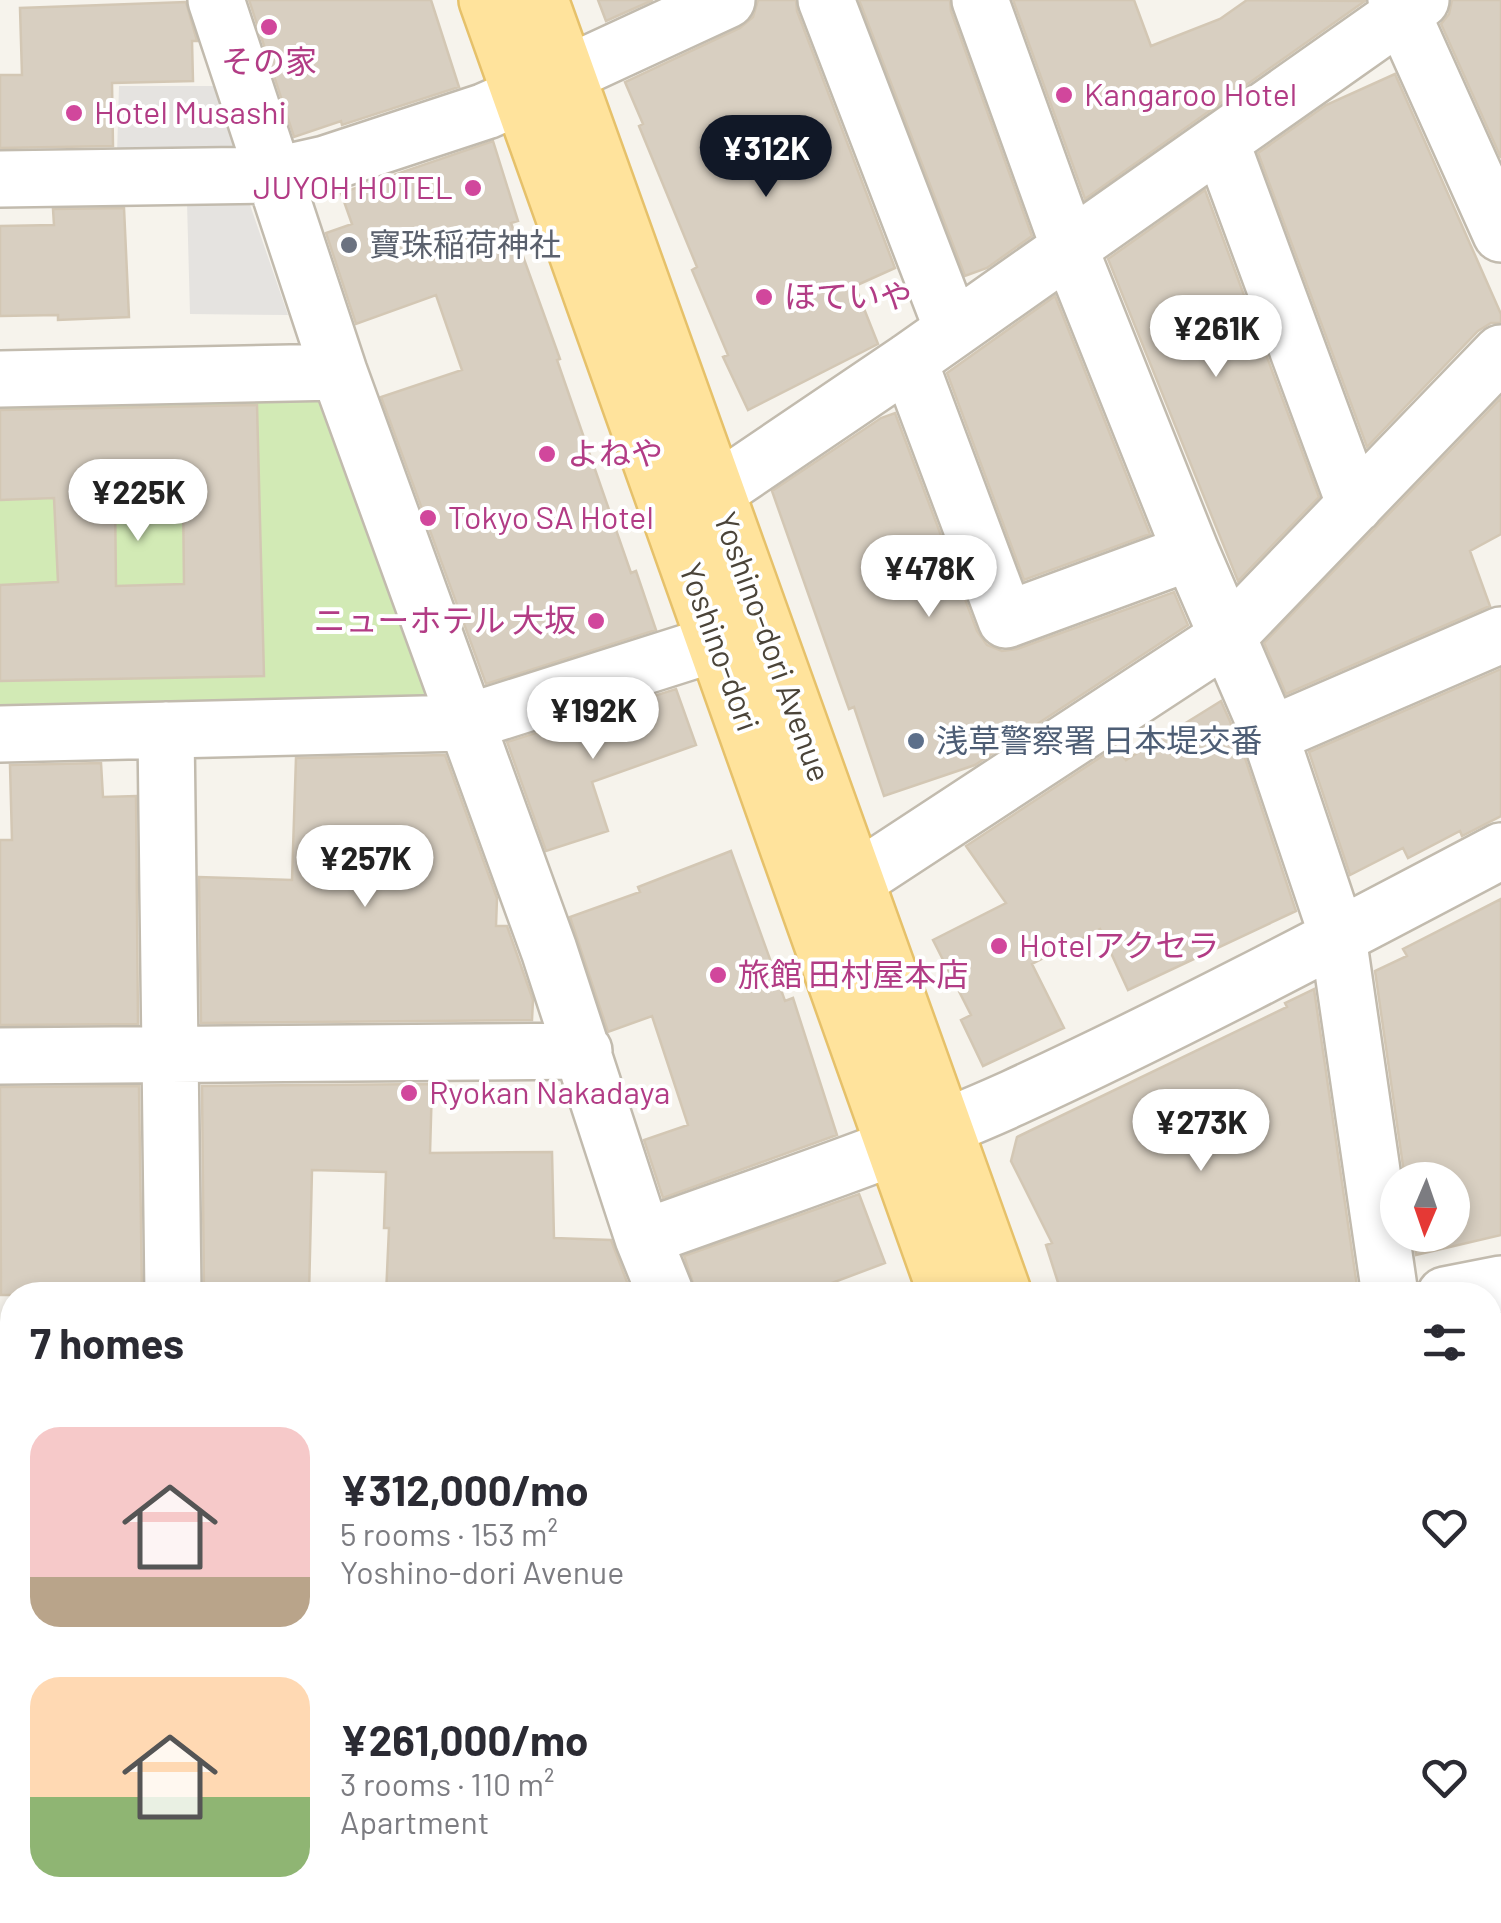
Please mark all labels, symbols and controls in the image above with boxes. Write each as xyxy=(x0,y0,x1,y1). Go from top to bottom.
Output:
marker: その家 xyxy=(258,16,280,38)
place label: その家 xyxy=(221,41,317,79)
place label: Kangaroo Hotel xyxy=(1084,74,1297,112)
marker: Kangaroo Hotel xyxy=(1053,84,1075,106)
place label: Hotel Musashi xyxy=(94,92,287,130)
marker: Hotel Musashi xyxy=(63,102,85,124)
pin: ¥312K xyxy=(696,115,836,200)
text: ¥312K xyxy=(722,128,810,166)
place label: JUYOH HOTEL xyxy=(253,167,453,205)
marker: JUYOH HOTEL xyxy=(462,177,484,199)
place label: 寶珠稲荷神社 xyxy=(369,224,561,262)
marker: 寶珠稲荷神社 xyxy=(338,234,360,256)
place label: ほていや xyxy=(784,276,912,314)
marker: ほていや xyxy=(753,286,775,308)
pin: ¥261K xyxy=(1146,295,1286,380)
text: ¥261K xyxy=(1172,308,1260,346)
place label: よねや xyxy=(567,433,663,471)
marker: よねや xyxy=(536,443,558,465)
pin: ¥225K xyxy=(68,459,208,544)
text: ¥225K xyxy=(90,472,186,510)
place label: Tokyo SA Hotel xyxy=(448,497,654,535)
street label: Yoshino-dori Avenue xyxy=(707,506,840,786)
marker: Tokyo SA Hotel xyxy=(417,507,439,529)
pin: ¥478K xyxy=(859,535,999,620)
text: ¥478K xyxy=(883,548,975,586)
street label: Yoshino-dori xyxy=(673,557,769,736)
place label: ニューホテル 大坂 xyxy=(314,600,576,638)
marker: ニューホテル 大坂 xyxy=(585,610,607,632)
pin: ¥192K xyxy=(523,677,663,762)
text: ¥192K xyxy=(549,690,637,728)
place label: 浅草警察署 日本堤交番 xyxy=(936,720,1262,758)
marker: 浅草警察署 日本堤交番 xyxy=(905,730,927,752)
pin: ¥257K xyxy=(295,825,435,910)
text: ¥257K xyxy=(318,838,412,876)
place label: Hotelアクセラ xyxy=(1019,925,1219,963)
marker: Hotelアクセラ xyxy=(988,935,1010,957)
place label: 旅館 田村屋本店 xyxy=(738,954,968,992)
marker: 旅館 田村屋本店 xyxy=(707,964,729,986)
place label: Ryokan Nakadaya xyxy=(429,1072,670,1110)
marker: Ryokan Nakadaya xyxy=(398,1082,420,1104)
pin: ¥273K xyxy=(1131,1089,1271,1174)
text: ¥273K xyxy=(1154,1102,1248,1140)
north arrow xyxy=(1380,1162,1470,1252)
map controls xyxy=(1380,1162,1470,1252)
icon: filters xyxy=(1417,1315,1472,1370)
text: 7 homes xyxy=(30,1317,184,1367)
text: ¥312,000/mo xyxy=(340,1464,589,1514)
icon: home xyxy=(110,1467,230,1587)
icon: heart xyxy=(1417,1500,1472,1555)
text: 5 rooms · 153 m² xyxy=(340,1514,558,1552)
text: Yoshino-dori Avenue xyxy=(340,1552,624,1590)
text: ¥261,000/mo xyxy=(340,1714,588,1764)
icon: home xyxy=(110,1717,230,1837)
icon: heart xyxy=(1417,1750,1472,1805)
text: 3 rooms · 110 m² xyxy=(340,1764,555,1802)
text: Apartment xyxy=(340,1802,489,1840)

